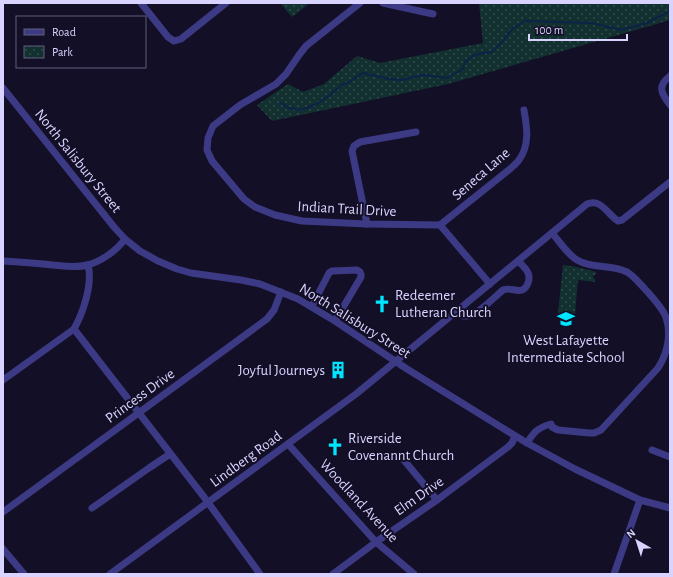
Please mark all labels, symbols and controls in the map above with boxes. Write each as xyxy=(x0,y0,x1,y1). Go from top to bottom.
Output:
legend xyxy=(16,16,146,68)
scale bar xyxy=(529,16,627,42)
text: 100 m xyxy=(535,24,563,36)
text: Road xyxy=(52,26,76,38)
text: Park xyxy=(52,46,73,58)
street label: North Salisbury Street xyxy=(32,107,124,216)
street label: Seneca Lane xyxy=(449,145,513,203)
street label: Indian Trail Drive xyxy=(297,199,397,219)
street label: North Salisbury Street xyxy=(297,281,413,361)
place label: Redeemer Lutheran Church xyxy=(395,288,492,320)
church icon: Redeemer Lutheran Church xyxy=(372,294,392,314)
school or university icon: West Lafayette Intermediate School xyxy=(556,309,576,329)
place label: West Lafayette Intermediate School xyxy=(507,333,625,365)
building icon: Joyful Journeys xyxy=(328,360,348,380)
place label: Joyful Journeys xyxy=(238,363,325,378)
street label: Princess Drive xyxy=(103,366,177,426)
street label: Lindberg Road xyxy=(207,428,285,490)
place label: Riverside Covenannt Church xyxy=(348,431,454,463)
church icon: Riverside Covenannt Church xyxy=(325,437,345,457)
street label: Woodland Avenue xyxy=(317,457,401,545)
street label: Elm Drive xyxy=(392,474,447,518)
north arrow xyxy=(617,521,657,561)
text: N xyxy=(625,527,637,540)

